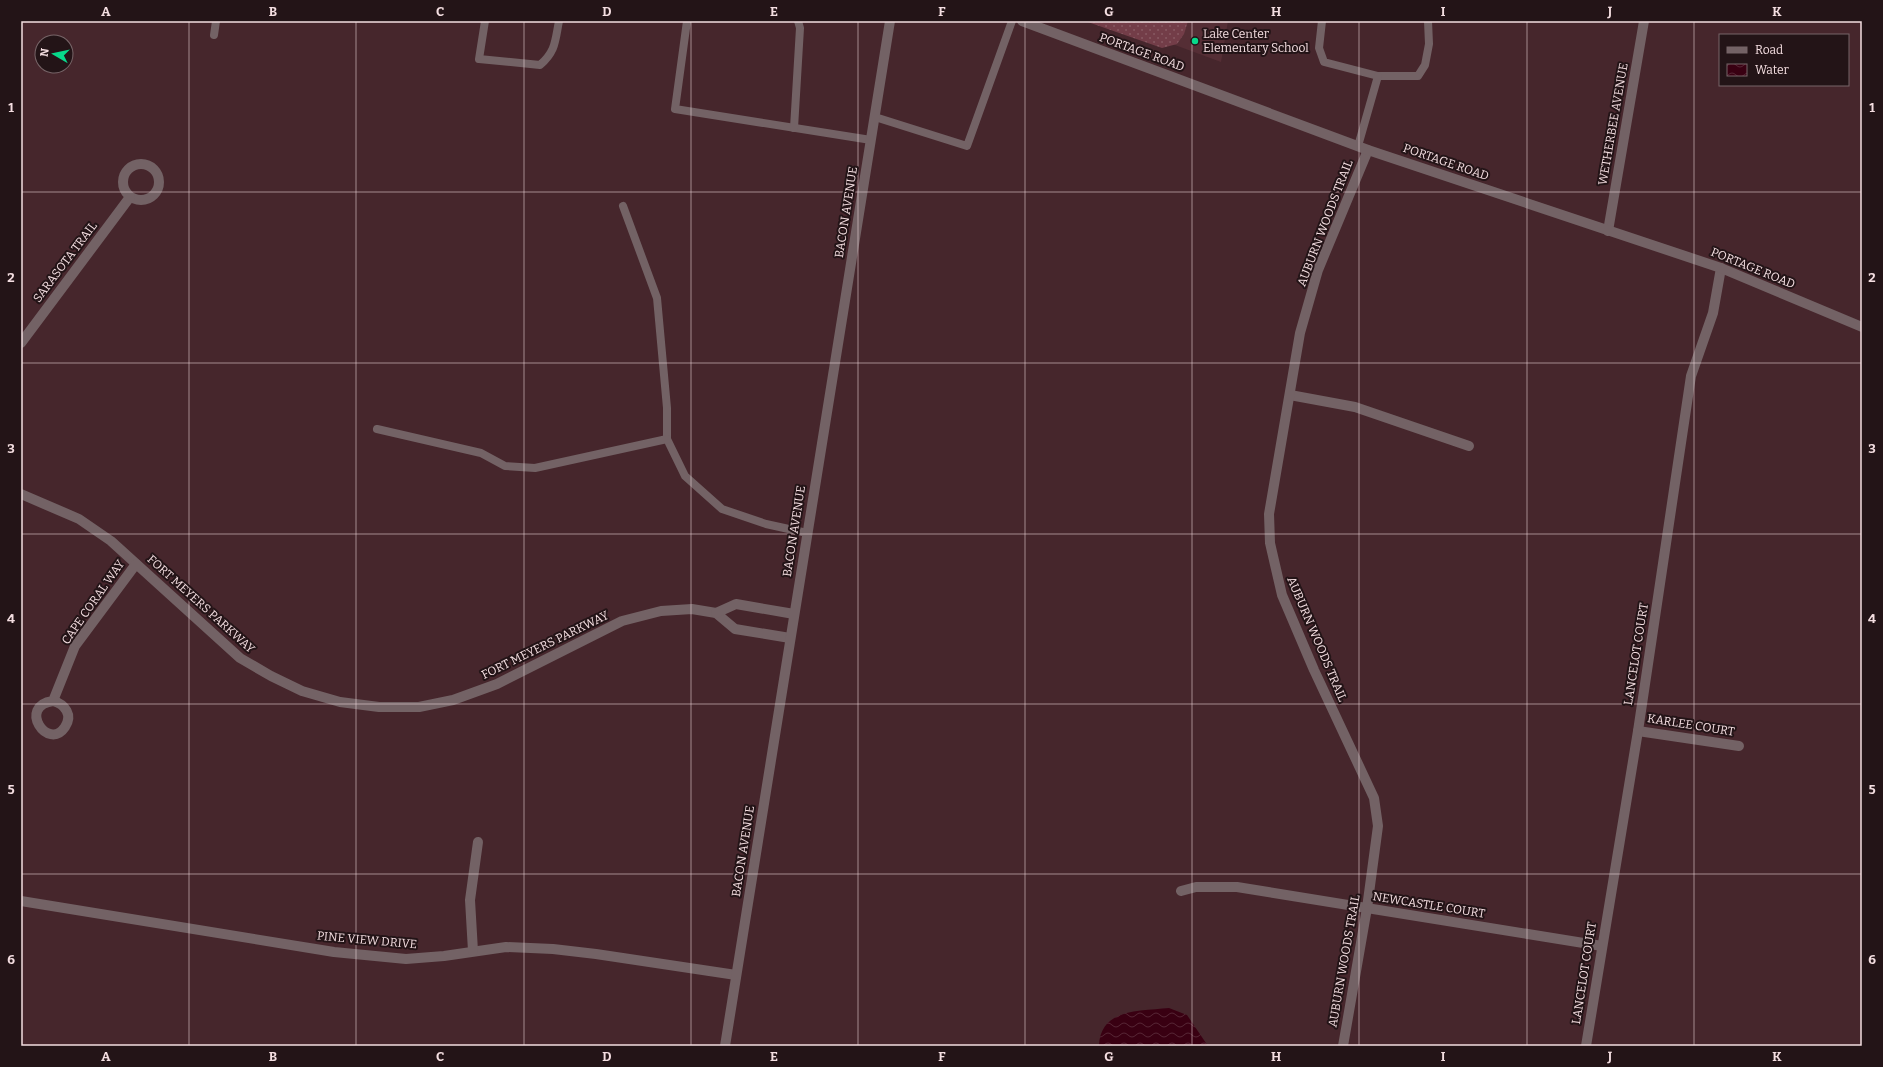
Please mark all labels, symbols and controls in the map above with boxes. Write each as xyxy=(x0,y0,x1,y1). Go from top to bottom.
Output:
text: A xyxy=(101,4,111,19)
text: B xyxy=(269,4,277,19)
text: C xyxy=(436,4,444,19)
text: D xyxy=(602,4,612,19)
text: E xyxy=(770,4,778,19)
text: F xyxy=(938,4,946,19)
text: G xyxy=(1104,4,1114,19)
text: H xyxy=(1271,4,1281,19)
text: I xyxy=(1441,4,1446,19)
text: J xyxy=(1607,4,1613,19)
text: K xyxy=(1772,4,1782,19)
place label: Lake Center Elementary School xyxy=(1203,27,1309,55)
street label: PORTAGE ROAD xyxy=(1098,30,1186,74)
north arrow xyxy=(34,34,74,74)
legend xyxy=(1719,34,1849,86)
marker: Lake Center Elementary School xyxy=(1190,36,1200,46)
text: Road xyxy=(1755,43,1783,57)
text: N xyxy=(38,47,52,58)
street label: WETHERBEE AVENUE xyxy=(1595,62,1631,186)
text: Water xyxy=(1755,63,1790,77)
text: 1 xyxy=(8,100,14,115)
text: 1 xyxy=(1869,100,1875,115)
street label: PORTAGE ROAD xyxy=(1401,141,1491,183)
street label: AUBURN WOODS TRAIL xyxy=(1294,157,1356,288)
street label: BACON AVENUE xyxy=(832,165,860,259)
street label: SARASOTA TRAIL xyxy=(30,219,100,305)
street label: PORTAGE ROAD xyxy=(1709,245,1797,291)
text: 2 xyxy=(7,270,15,285)
text: 2 xyxy=(1868,270,1876,285)
text: 3 xyxy=(7,441,15,456)
text: 3 xyxy=(1868,441,1876,456)
street label: BACON AVENUE xyxy=(780,484,808,578)
street label: FORT MEYERS PARKWAY xyxy=(144,552,258,656)
street label: CAPE CORAL WAY xyxy=(59,557,128,647)
street label: AUBURN WOODS TRAIL xyxy=(1284,574,1350,704)
street label: LANCELOT COURT xyxy=(1621,602,1651,706)
street label: FORT MEYERS PARKWAY xyxy=(479,608,611,682)
text: 4 xyxy=(7,611,15,626)
text: 4 xyxy=(1868,611,1876,626)
street label: KARLEE COURT xyxy=(1646,711,1736,739)
text: 5 xyxy=(7,782,15,797)
text: 5 xyxy=(1868,782,1876,797)
street label: BACON AVENUE xyxy=(729,804,757,898)
street label: NEWCASTLE COURT xyxy=(1372,889,1486,921)
street label: AUBURN WOODS TRAIL xyxy=(1325,893,1363,1028)
street label: LANCELOT COURT xyxy=(1569,921,1599,1025)
street label: PINE VIEW DRIVE xyxy=(316,929,418,951)
text: 6 xyxy=(7,952,15,967)
text: 6 xyxy=(1868,952,1876,967)
text: A xyxy=(101,1049,111,1064)
text: B xyxy=(269,1049,277,1064)
text: C xyxy=(436,1049,444,1064)
text: D xyxy=(602,1049,612,1064)
text: E xyxy=(770,1049,778,1064)
text: F xyxy=(938,1049,946,1064)
text: G xyxy=(1104,1049,1114,1064)
text: H xyxy=(1271,1049,1281,1064)
text: I xyxy=(1441,1049,1446,1064)
text: J xyxy=(1607,1049,1613,1064)
text: K xyxy=(1772,1049,1782,1064)

